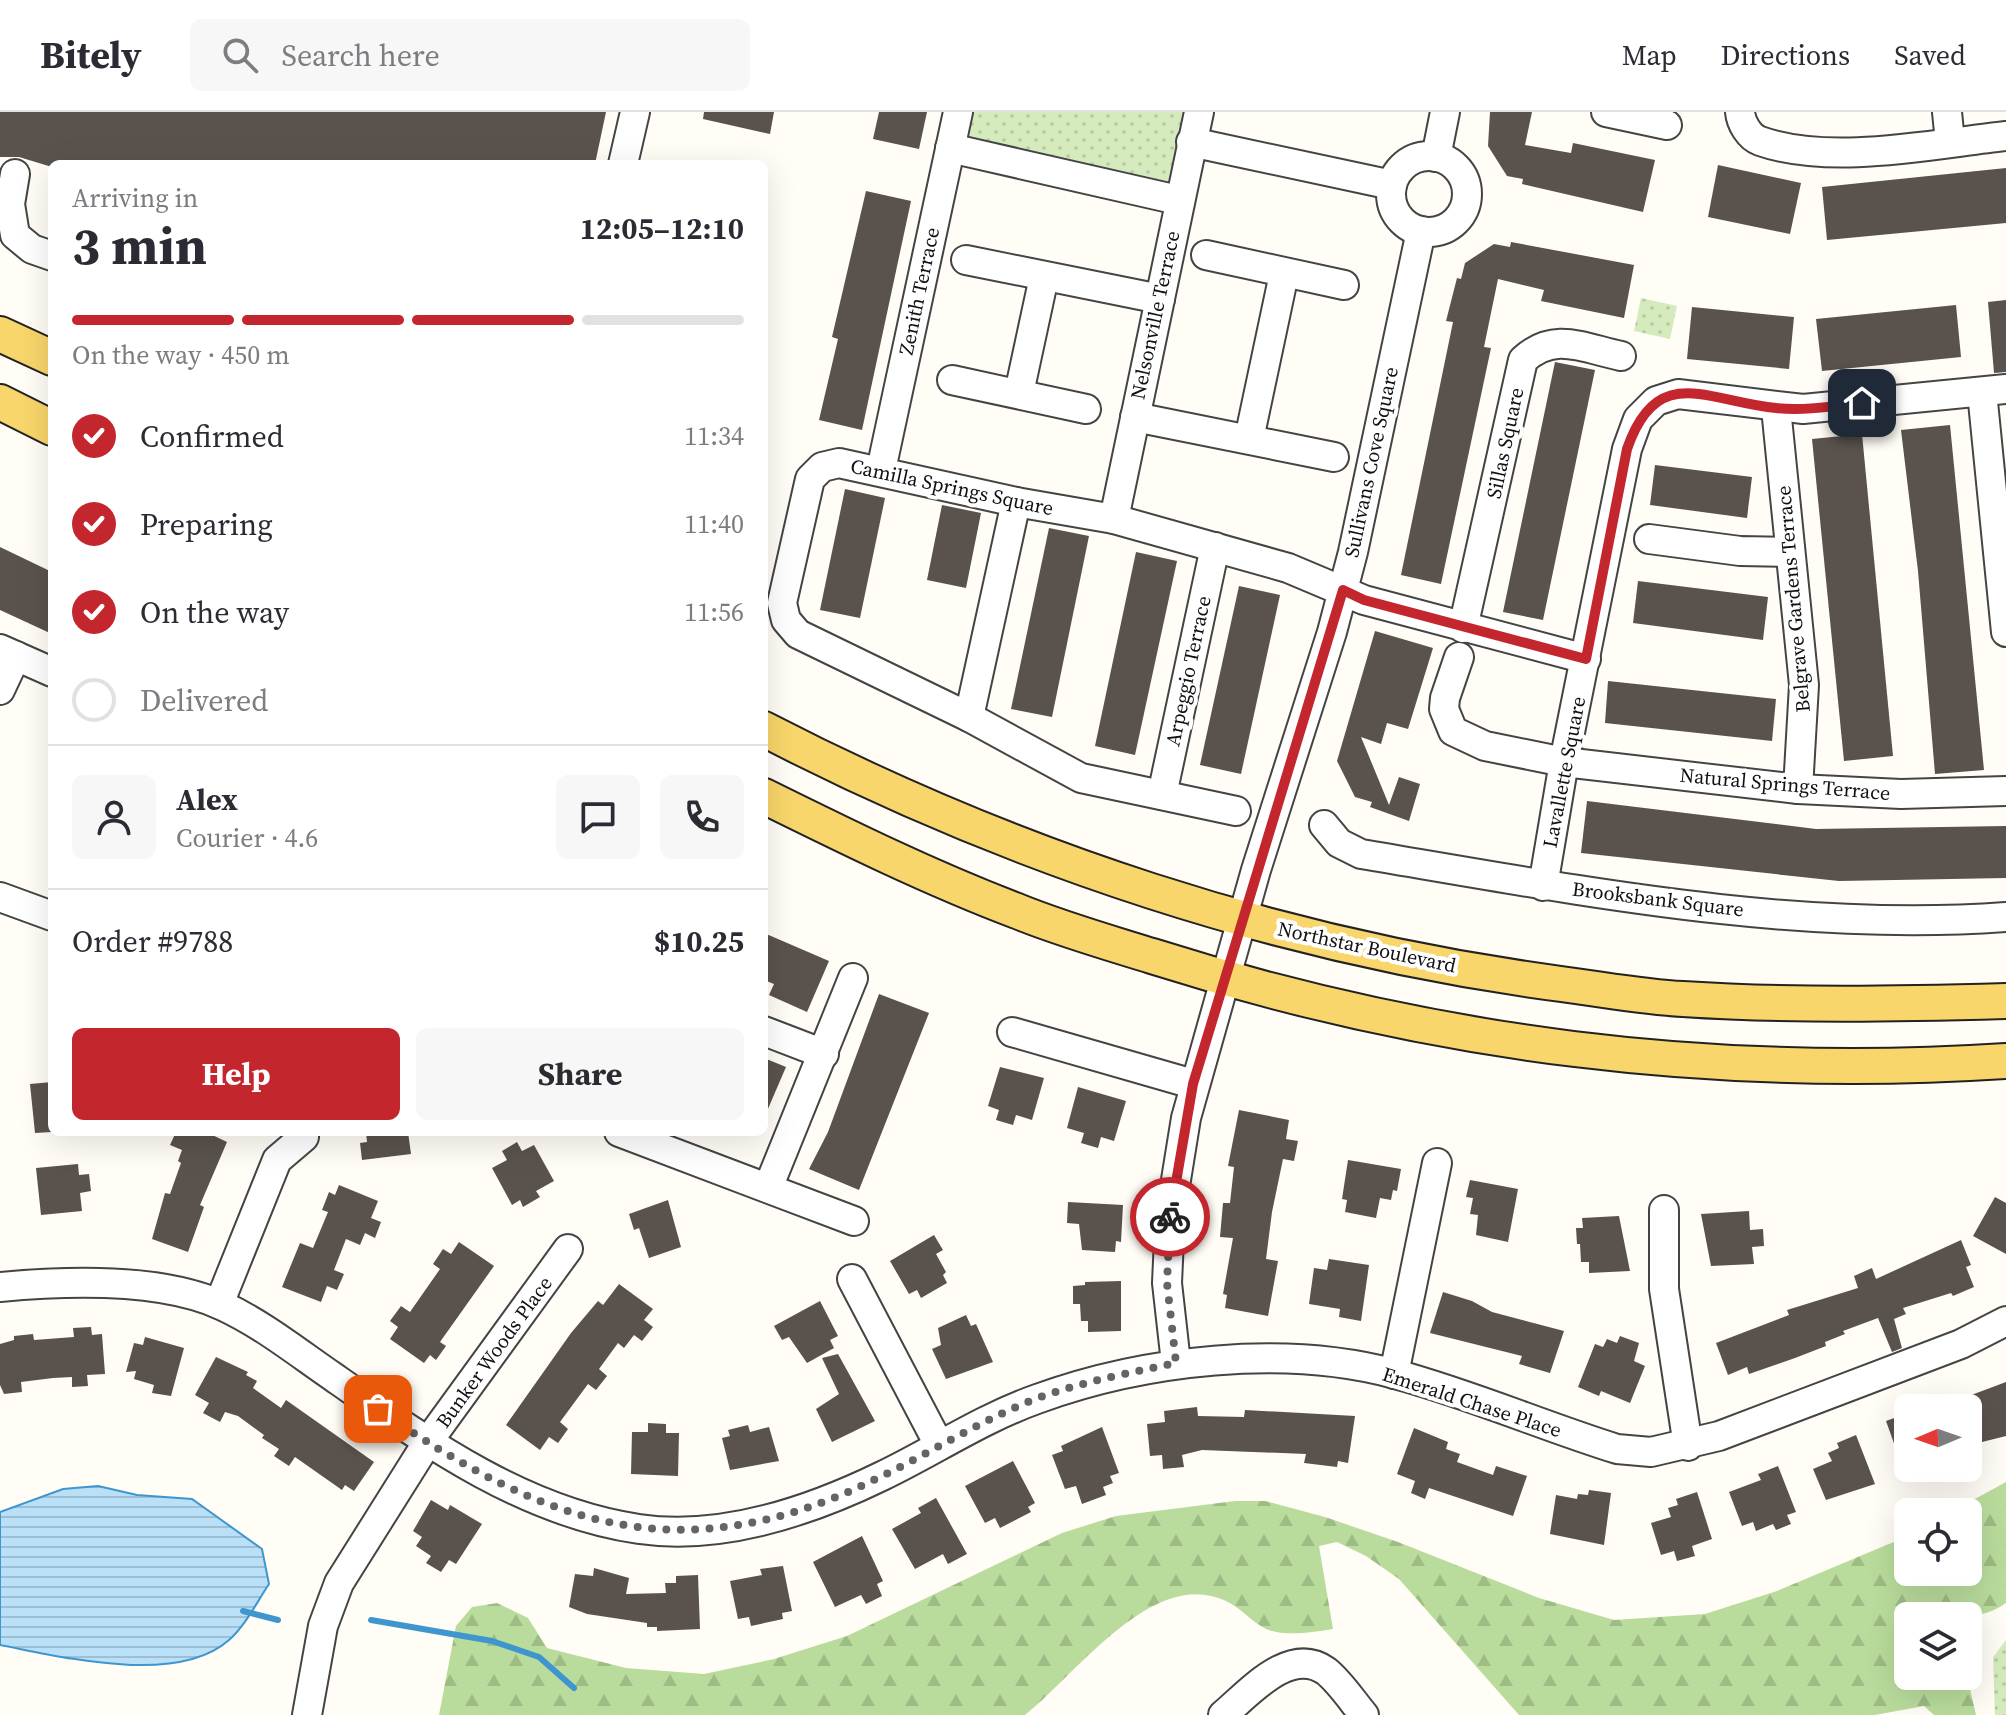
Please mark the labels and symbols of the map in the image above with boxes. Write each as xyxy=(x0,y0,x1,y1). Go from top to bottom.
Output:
street label: Zenith Terrace xyxy=(892,225,946,357)
street label: Nelsonville Terrace xyxy=(1123,228,1187,402)
street label: Sullivans Cove Square xyxy=(1337,364,1405,560)
pin xyxy=(1828,369,1896,437)
street label: Sillas Square xyxy=(1480,385,1530,501)
street label: Camilla Springs Square xyxy=(848,452,1056,522)
street label: Belgrave Gardens Terrace xyxy=(1769,484,1817,714)
street label: Arpeggio Terrace xyxy=(1158,593,1218,749)
street label: Lavallette Square xyxy=(1536,694,1592,850)
street label: Natural Springs Terrace xyxy=(1679,761,1891,807)
street label: Brooksbank Square xyxy=(1571,875,1745,923)
street label: Northstar Boulevard xyxy=(1275,914,1459,980)
courier xyxy=(1130,1177,1210,1257)
street label: Bunker Woods Place xyxy=(429,1270,559,1434)
street label: Emerald Chase Place xyxy=(1379,1360,1565,1444)
pin xyxy=(344,1375,412,1443)
north arrow xyxy=(1894,1394,1982,1482)

